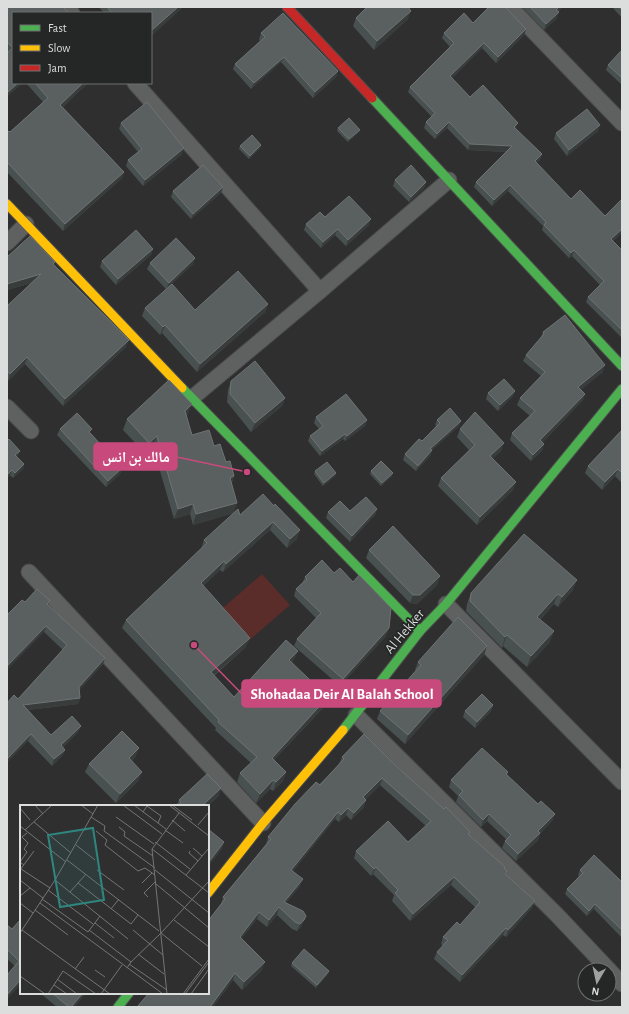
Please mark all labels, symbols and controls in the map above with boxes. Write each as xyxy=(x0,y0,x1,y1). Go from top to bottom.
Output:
legend xyxy=(12,12,152,84)
text: Fast xyxy=(48,22,67,34)
text: Slow xyxy=(48,42,70,54)
text: Jam xyxy=(48,62,67,74)
callout: مالك بن انس xyxy=(94,443,177,470)
text: مالك بن انس xyxy=(102,450,170,466)
street label: Al Hekker xyxy=(382,606,428,656)
callout: Shohadaa Deir Al Balah School xyxy=(242,680,441,707)
text: Shohadaa Deir Al Balah School xyxy=(250,687,434,702)
inset map xyxy=(20,805,209,994)
north arrow xyxy=(577,962,617,1002)
text: N xyxy=(591,985,600,997)

